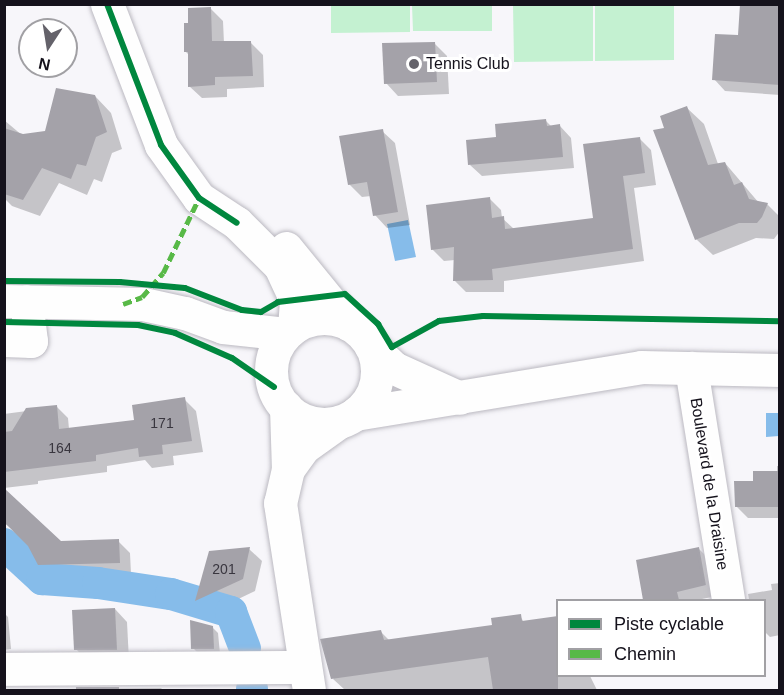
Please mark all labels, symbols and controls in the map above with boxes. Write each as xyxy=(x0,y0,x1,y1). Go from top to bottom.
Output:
north arrow xyxy=(18,18,78,78)
place label: Tennis Club xyxy=(426,54,510,74)
text: N xyxy=(37,55,52,74)
marker: Tennis Club xyxy=(407,57,421,71)
street label: Boulevard de la Draisine xyxy=(686,396,732,572)
house number: 171 xyxy=(150,415,174,431)
house number: 164 xyxy=(48,440,72,456)
house number: 201 xyxy=(212,561,236,577)
legend xyxy=(556,599,766,677)
text: Piste cyclable xyxy=(614,614,724,634)
text: Chemin xyxy=(614,644,676,664)

